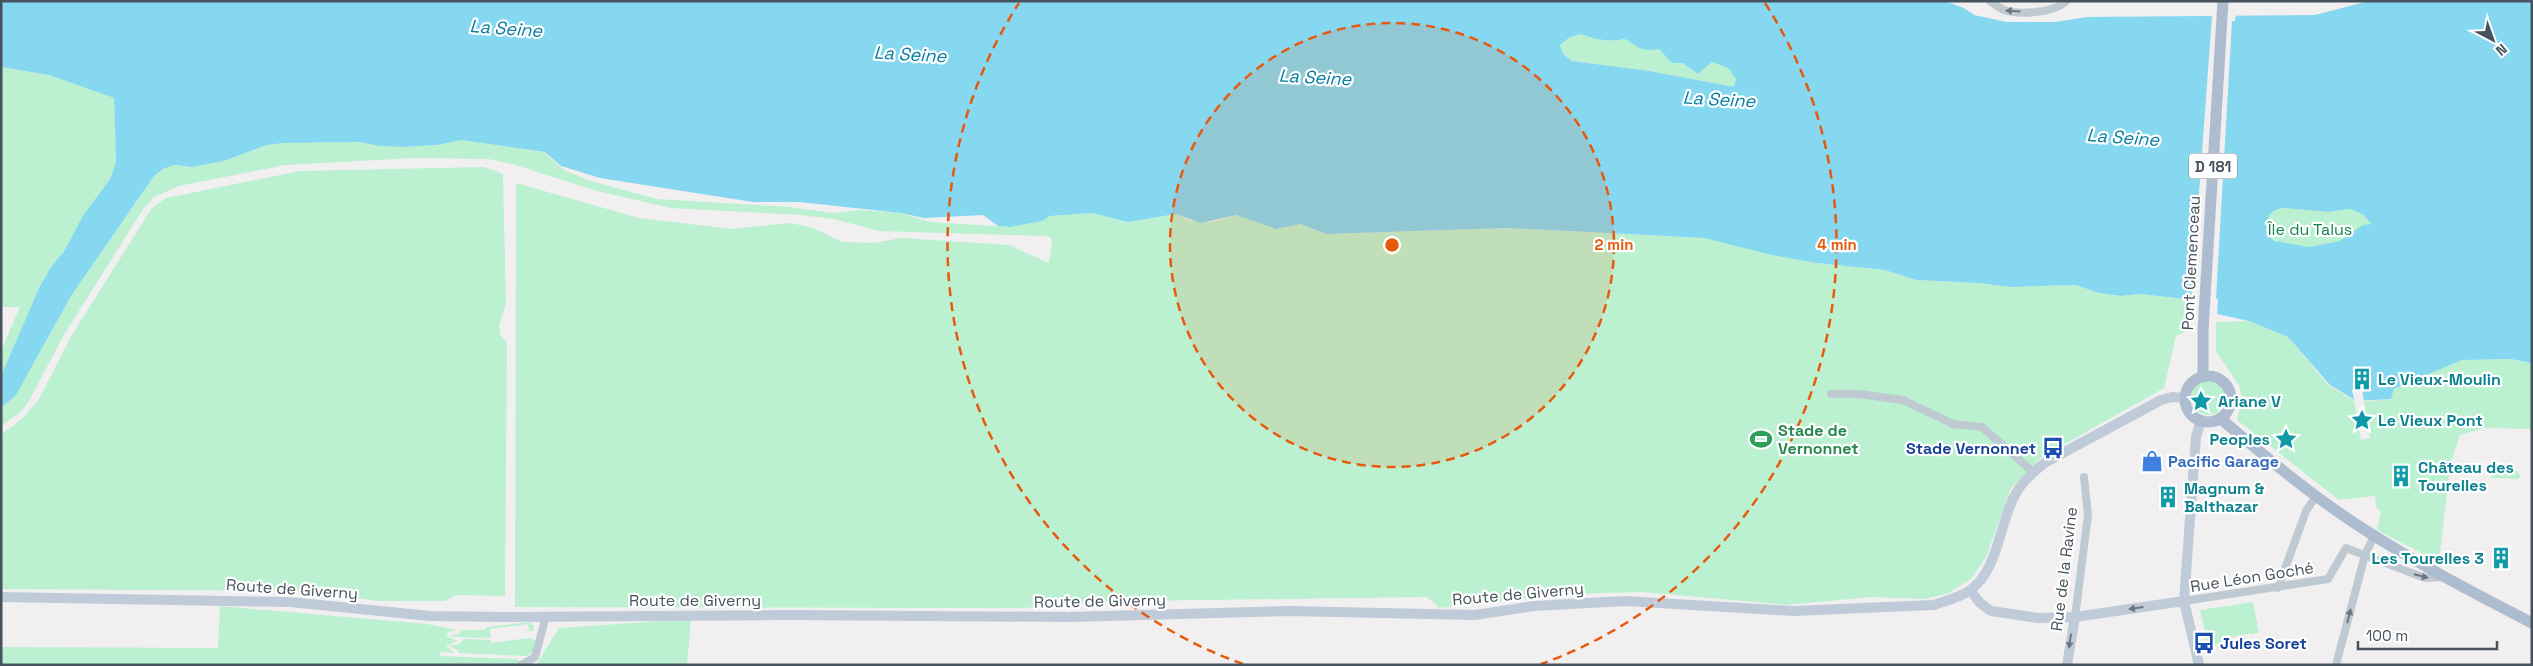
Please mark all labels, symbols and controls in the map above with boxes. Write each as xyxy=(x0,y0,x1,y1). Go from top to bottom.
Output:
one-way arrow xyxy=(2005,7,2021,15)
water label: La Seine xyxy=(469,14,544,42)
north arrow xyxy=(2468,15,2518,65)
text: N xyxy=(2492,40,2511,60)
water label: La Seine xyxy=(873,41,948,67)
water label: La Seine xyxy=(1278,64,1353,90)
water label: La Seine xyxy=(1682,86,1757,112)
water label: La Seine xyxy=(2086,123,2161,151)
road number: D 181 xyxy=(2189,154,2237,178)
street label: Pont Clemenceau xyxy=(2177,195,2205,331)
park label: Île du Talus xyxy=(2267,219,2352,240)
text: 2 min xyxy=(1595,235,1633,254)
text: 4 min xyxy=(1817,235,1857,254)
centre of rings xyxy=(1383,236,1401,254)
building icon: Le Vieux-Moulin xyxy=(2349,366,2375,392)
place label: Le Vieux-Moulin xyxy=(2378,369,2501,390)
place icon: Ariane V xyxy=(2188,388,2214,414)
place label: Ariane V xyxy=(2218,391,2281,412)
place icon: Le Vieux Pont xyxy=(2349,407,2375,433)
place label: Le Vieux Pont xyxy=(2378,410,2483,431)
place label: Stade de Vernonnet xyxy=(1778,420,1859,459)
sports icon: Stade de Vernonnet xyxy=(1748,426,1774,452)
place icon: Peoples xyxy=(2273,426,2299,452)
place label: Peoples xyxy=(2209,429,2270,450)
bus stop icon: Stade Vernonnet xyxy=(2040,435,2066,461)
place label: Stade Vernonnet xyxy=(1906,438,2036,459)
shop icon: Pacific Garage xyxy=(2139,448,2165,474)
place label: Pacific Garage xyxy=(2168,451,2279,472)
place label: Château des Tourelles xyxy=(2418,457,2514,496)
building icon: Château des Tourelles xyxy=(2388,463,2414,489)
place label: Magnum & Balthazar xyxy=(2184,478,2265,517)
building icon: Magnum & Balthazar xyxy=(2155,484,2181,510)
street label: Rue de la Ravine xyxy=(2046,506,2082,632)
building icon: Les Tourelles 3 xyxy=(2488,545,2514,571)
place label: Les Tourelles 3 xyxy=(2371,548,2484,569)
street label: Rue Léon Goché xyxy=(2189,557,2315,597)
one-way arrow xyxy=(2413,572,2428,580)
street label: Route de Giverny xyxy=(225,574,359,604)
street label: Route de Giverny xyxy=(1451,578,1585,610)
street label: Route de Giverny xyxy=(1034,589,1166,613)
street label: Route de Giverny xyxy=(629,590,761,611)
one-way arrow xyxy=(2128,605,2144,613)
one-way arrow xyxy=(2346,609,2354,624)
scale bar xyxy=(2358,618,2497,650)
text: 100 m xyxy=(2366,626,2408,645)
bus stop icon: Jules Soret xyxy=(2191,630,2217,656)
one-way arrow xyxy=(2066,633,2074,649)
place label: Jules Soret xyxy=(2220,633,2307,654)

